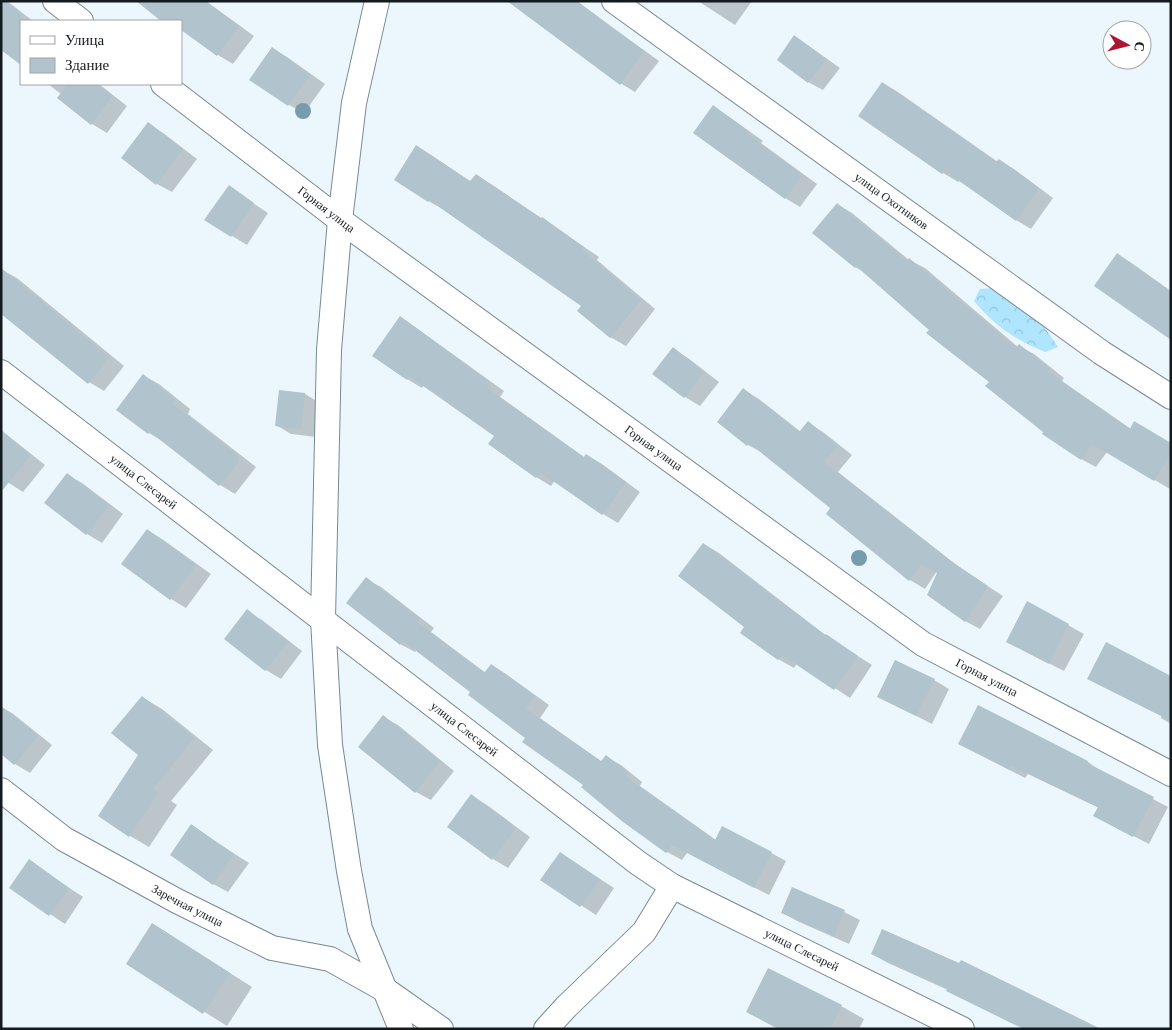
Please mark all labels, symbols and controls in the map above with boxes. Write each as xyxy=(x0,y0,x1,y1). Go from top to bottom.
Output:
legend xyxy=(20,20,182,85)
north arrow xyxy=(1102,20,1152,70)
text: Улица xyxy=(65,32,104,48)
text: С xyxy=(1131,41,1147,52)
text: Здание xyxy=(65,57,109,73)
street label: улица Охотников xyxy=(852,170,931,233)
street label: Горная улица xyxy=(295,183,358,236)
street label: Горная улица xyxy=(622,422,686,474)
street label: улица Слесарей xyxy=(107,452,180,512)
street label: Горная улица xyxy=(953,655,1021,700)
street label: улица Слесарей xyxy=(428,699,501,760)
street label: Заречная улица xyxy=(149,881,226,930)
street label: улица Слесарей xyxy=(762,926,842,974)

